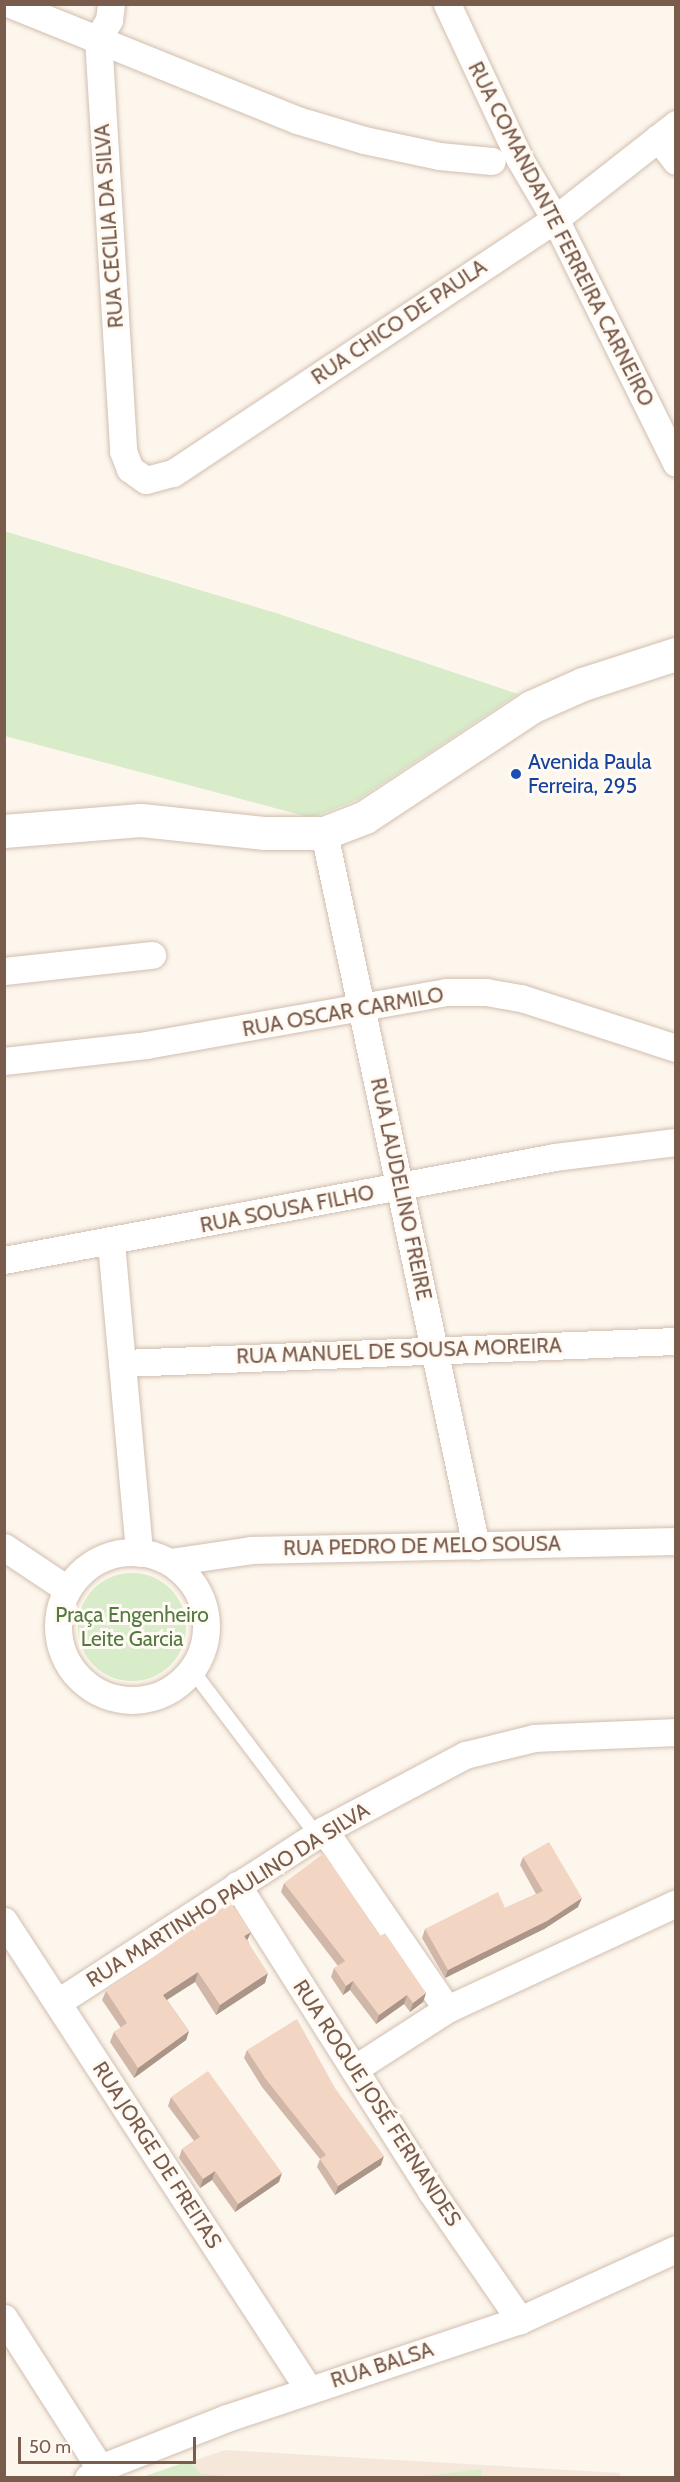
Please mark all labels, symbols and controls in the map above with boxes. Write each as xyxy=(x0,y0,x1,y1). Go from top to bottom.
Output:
street label: RUA COMANDANTE FERREIRA CARNEIRO xyxy=(463,57,659,411)
street label: RUA CECILIA DA SILVA xyxy=(89,123,129,329)
street label: RUA CHICO DE PAULA xyxy=(307,254,491,390)
place label: Avenida Paula Ferreira, 295 xyxy=(528,749,652,799)
marker: Avenida Paula Ferreira, 295 xyxy=(509,767,523,781)
street label: RUA OSCAR CARMILO xyxy=(240,982,446,1042)
street label: RUA LAUDELINO FREIRE xyxy=(365,1075,437,1303)
street label: RUA SOUSA FILHO xyxy=(198,1180,376,1238)
street label: RUA MANUEL DE SOUSA MOREIRA xyxy=(236,1333,562,1369)
street label: RUA PEDRO DE MELO SOUSA xyxy=(283,1531,561,1561)
park label: Praça Engenheiro Leite Garcia xyxy=(55,1602,209,1652)
street label: RUA MARTINHO PAULINO DA SILVA xyxy=(82,1797,374,1993)
street label: RUA ROQUE JOSÉ FERNANDES xyxy=(288,1975,466,2231)
street label: RUA JORGE DE FREITAS xyxy=(87,2057,227,2253)
street label: RUA BALSA xyxy=(328,2337,436,2393)
scale bar xyxy=(21,2425,200,2463)
text: 50 m xyxy=(29,2436,71,2458)

